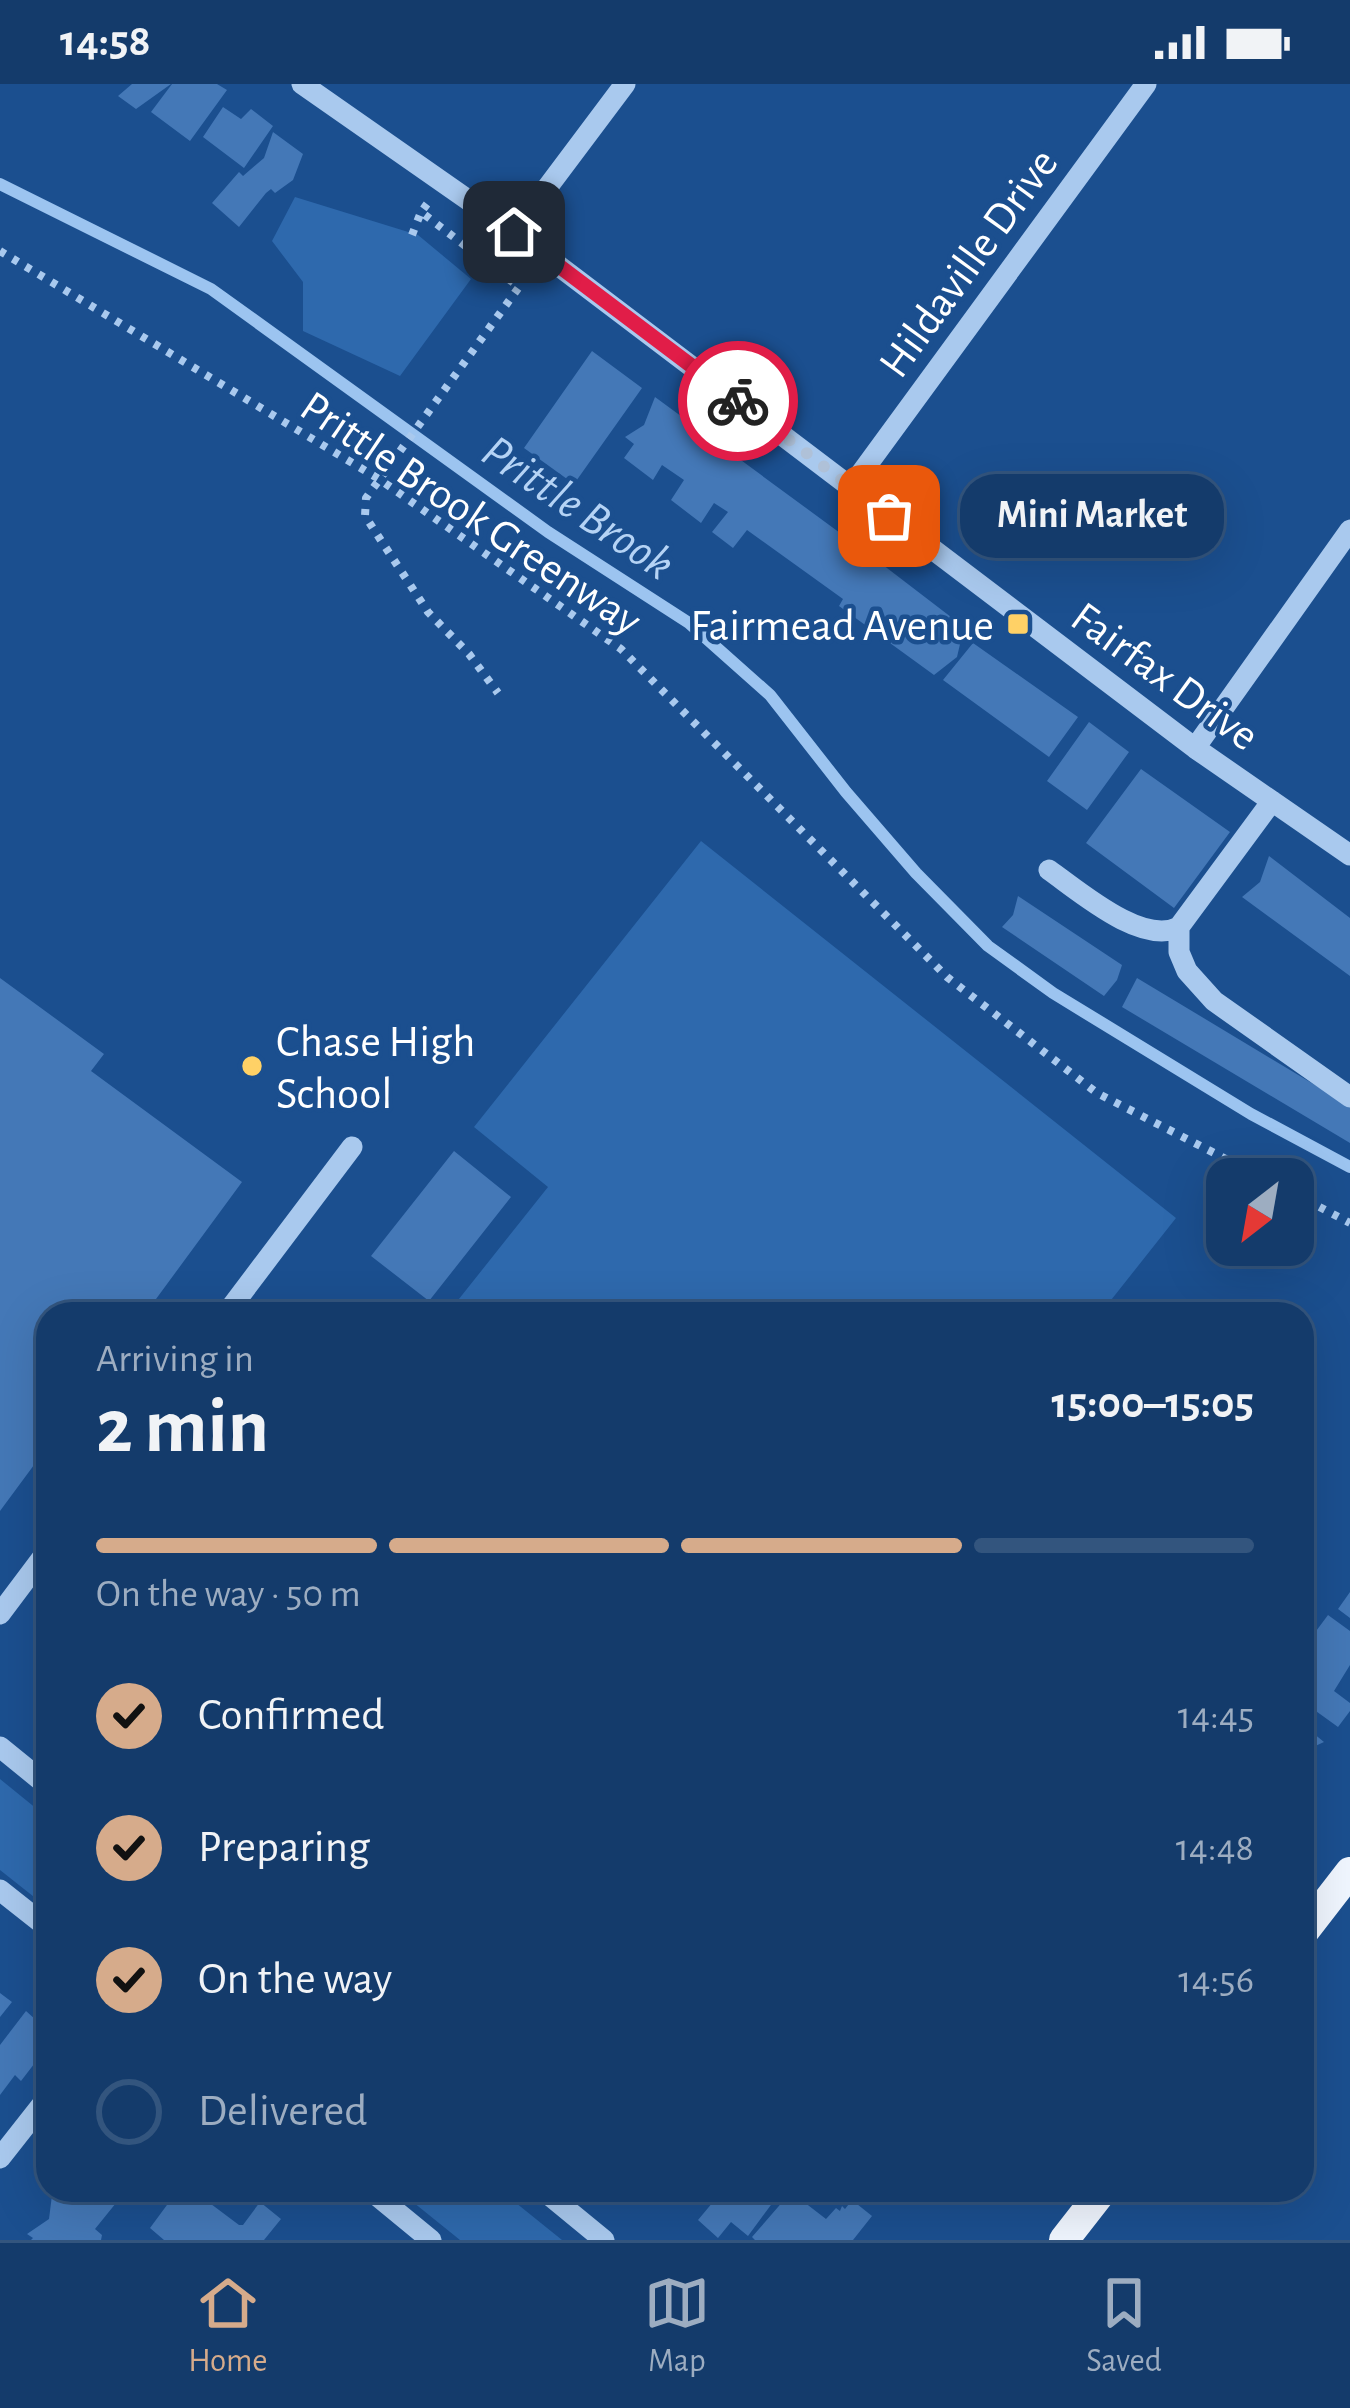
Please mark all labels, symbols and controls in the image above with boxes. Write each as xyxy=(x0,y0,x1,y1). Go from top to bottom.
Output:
text: 14:58 xyxy=(60,19,151,64)
street label: Hildaville Drive xyxy=(871,141,1067,386)
pin xyxy=(463,181,565,283)
icon: home xyxy=(481,199,547,265)
courier xyxy=(678,341,798,461)
icon: bike xyxy=(705,368,771,434)
street label: Prittle Brook Greenway xyxy=(292,384,649,645)
water label: Prittle Brook xyxy=(473,427,682,590)
pin xyxy=(838,465,940,567)
callout: Mini Market xyxy=(961,474,1225,558)
icon: bag xyxy=(856,483,922,549)
text: Mini Market xyxy=(997,496,1187,535)
street label: Fairfax Drive xyxy=(1063,594,1266,760)
place label: Fairmead Avenue xyxy=(690,604,994,649)
marker: Fairmead Avenue xyxy=(1005,611,1031,637)
place label: Chase High School xyxy=(276,1020,475,1117)
marker: Chase High School xyxy=(239,1053,265,1079)
north arrow xyxy=(1206,1158,1314,1266)
map controls xyxy=(1206,1158,1314,1266)
text: Arriving in xyxy=(96,1340,254,1379)
text: 15:00–15:05 xyxy=(1052,1381,1254,1426)
text: 2 min xyxy=(96,1389,269,1467)
text: On the way · 50 m xyxy=(96,1575,361,1614)
icon: check xyxy=(96,1683,162,1749)
text: Confirmed xyxy=(198,1693,384,1738)
text: 14:45 xyxy=(1178,1697,1254,1736)
icon: check xyxy=(96,1815,162,1881)
text: Preparing xyxy=(198,1825,370,1870)
text: 14:48 xyxy=(1176,1829,1254,1868)
icon: check xyxy=(96,1947,162,2013)
text: On the way xyxy=(198,1957,392,2002)
text: 14:56 xyxy=(1178,1961,1254,2000)
text: Delivered xyxy=(198,2089,367,2134)
tab: Home xyxy=(188,2270,268,2382)
tab: Map xyxy=(644,2270,710,2382)
tab: Saved xyxy=(1086,2270,1162,2382)

